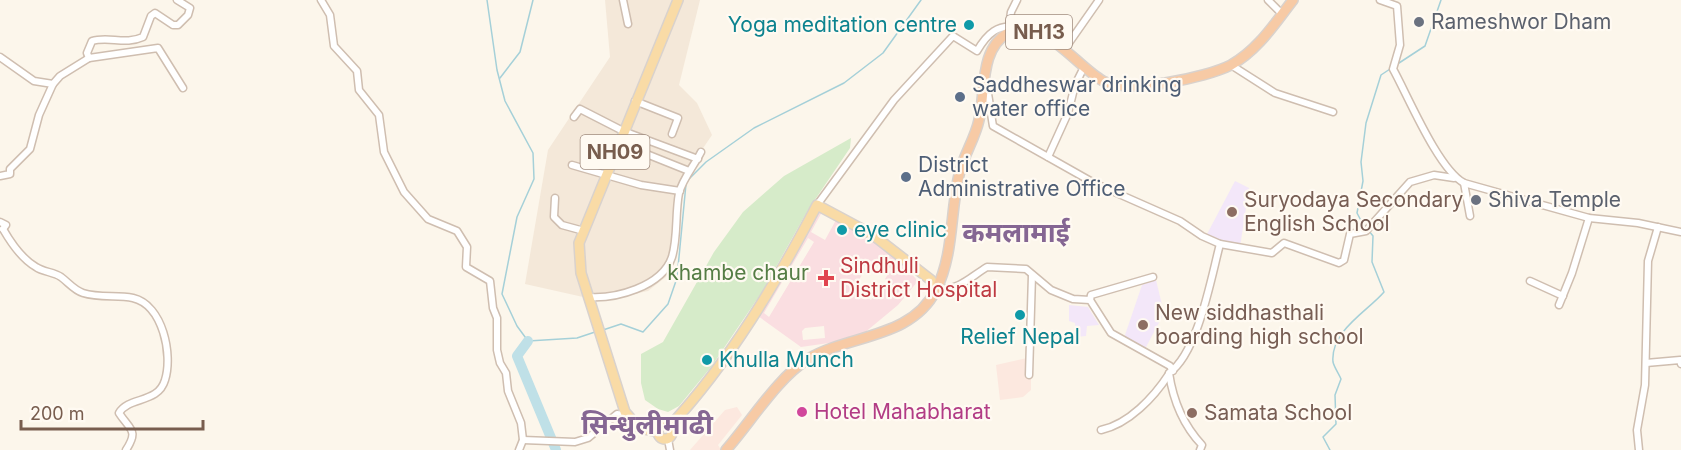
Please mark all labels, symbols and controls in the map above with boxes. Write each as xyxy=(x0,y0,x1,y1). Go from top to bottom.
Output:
place label: Rameshwor Dham xyxy=(1431,9,1611,34)
place label: Yoga meditation centre xyxy=(728,12,957,37)
road number: NH13 xyxy=(1006,15,1072,49)
marker: Rameshwor Dham xyxy=(1412,15,1426,29)
marker: Yoga meditation centre xyxy=(962,18,976,32)
place label: Saddheswar drinking water office xyxy=(972,72,1182,121)
marker: Saddheswar drinking water office xyxy=(953,90,967,104)
road number: NH09 xyxy=(580,135,650,169)
place label: District Administrative Office xyxy=(918,152,1126,201)
marker: District Administrative Office xyxy=(899,170,913,184)
place label: Suryodaya Secondary English School xyxy=(1244,187,1463,236)
place label: Shiva Temple xyxy=(1488,187,1621,212)
marker: Shiva Temple xyxy=(1469,193,1483,207)
marker: Suryodaya Secondary English School xyxy=(1225,205,1239,219)
district label: कमलामाई xyxy=(962,216,1071,249)
place label: eye clinic xyxy=(854,217,947,242)
marker: eye clinic xyxy=(835,223,849,237)
place label: Sindhuli District Hospital xyxy=(840,253,997,302)
park label: khambe chaur xyxy=(667,260,809,285)
marker: Sindhuli District Hospital xyxy=(817,269,835,287)
place label: New siddhasthali boarding high school xyxy=(1155,300,1364,349)
marker: Relief Nepal xyxy=(1013,308,1027,322)
marker: New siddhasthali boarding high school xyxy=(1136,318,1150,332)
place label: Relief Nepal xyxy=(960,324,1080,349)
place label: Khulla Munch xyxy=(719,347,854,372)
marker: Khulla Munch xyxy=(700,353,714,367)
scale bar xyxy=(21,393,202,431)
place label: Hotel Mahabharat xyxy=(814,399,991,424)
place label: Samata School xyxy=(1204,400,1352,425)
text: 200 m xyxy=(30,403,85,424)
marker: Hotel Mahabharat xyxy=(795,405,809,419)
marker: Samata School xyxy=(1185,406,1199,420)
district label: सिन्धुलीमाढी xyxy=(581,408,714,441)

